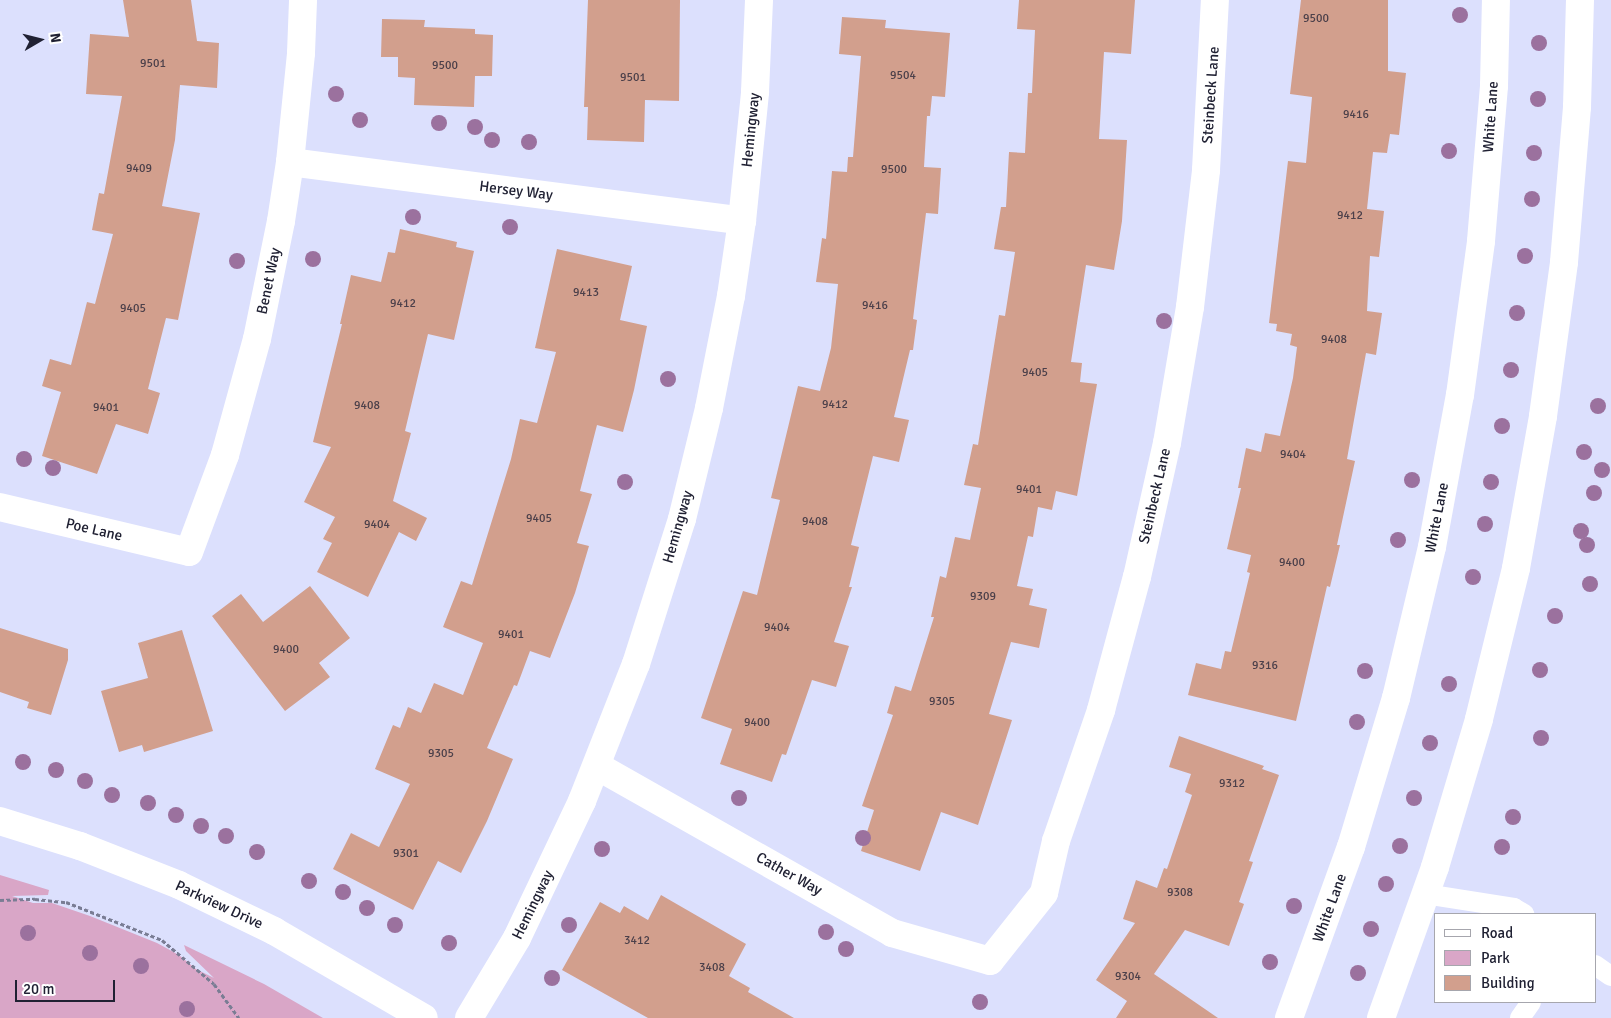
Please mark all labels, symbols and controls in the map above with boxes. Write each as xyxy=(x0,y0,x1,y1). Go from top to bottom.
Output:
house number: 9500 xyxy=(1303,12,1329,26)
north arrow xyxy=(15,15,65,65)
text: N xyxy=(46,32,64,44)
street label: Steinbeck Lane xyxy=(1199,46,1223,144)
house number: 9501 xyxy=(140,57,166,71)
house number: 9500 xyxy=(432,59,458,73)
house number: 9504 xyxy=(890,69,916,83)
house number: 9501 xyxy=(620,71,646,85)
street label: White Lane xyxy=(1480,81,1502,153)
street label: Hemingway xyxy=(738,92,764,168)
house number: 9416 xyxy=(1343,108,1369,122)
house number: 9409 xyxy=(126,162,152,176)
house number: 9500 xyxy=(881,163,907,177)
street label: Hersey Way xyxy=(478,178,554,204)
house number: 9412 xyxy=(1337,209,1363,223)
street label: Benet Way xyxy=(253,246,285,316)
house number: 9413 xyxy=(573,286,599,300)
house number: 9412 xyxy=(390,297,416,311)
house number: 9416 xyxy=(862,299,888,313)
house number: 9405 xyxy=(120,302,146,316)
house number: 9408 xyxy=(1321,333,1347,347)
house number: 9405 xyxy=(1022,366,1048,380)
house number: 9412 xyxy=(822,398,848,412)
house number: 9408 xyxy=(354,399,380,413)
house number: 9401 xyxy=(93,401,119,415)
street label: Steinbeck Lane xyxy=(1135,446,1175,546)
house number: 9404 xyxy=(1280,448,1306,462)
street label: White Lane xyxy=(1421,481,1453,555)
house number: 9401 xyxy=(1016,483,1042,497)
street label: Hemingway xyxy=(659,489,697,565)
house number: 9405 xyxy=(526,512,552,526)
street label: Poe Lane xyxy=(64,515,124,545)
house number: 9408 xyxy=(802,515,828,529)
house number: 9404 xyxy=(364,518,390,532)
house number: 9400 xyxy=(1279,556,1305,570)
house number: 9309 xyxy=(970,590,996,604)
house number: 9404 xyxy=(764,621,790,635)
house number: 9401 xyxy=(498,628,524,642)
house number: 9400 xyxy=(273,643,299,657)
house number: 9316 xyxy=(1252,659,1278,673)
house number: 9305 xyxy=(929,695,955,709)
house number: 9400 xyxy=(744,716,770,730)
house number: 9305 xyxy=(428,747,454,761)
house number: 9312 xyxy=(1219,777,1245,791)
house number: 9301 xyxy=(393,847,419,861)
street label: Cather Way xyxy=(753,848,825,900)
street label: Hemingway xyxy=(509,867,557,943)
street label: White Lane xyxy=(1309,871,1351,945)
street label: Parkview Drive xyxy=(172,877,266,933)
house number: 9308 xyxy=(1167,886,1193,900)
legend xyxy=(1434,913,1596,1003)
text: Road xyxy=(1481,924,1513,942)
house number: 3412 xyxy=(624,934,650,948)
text: Park xyxy=(1481,949,1510,967)
house number: 3408 xyxy=(699,961,725,975)
scale bar xyxy=(18,970,118,1002)
house number: 9304 xyxy=(1115,970,1141,984)
text: Building xyxy=(1481,974,1535,992)
text: 20 m xyxy=(23,980,54,998)

